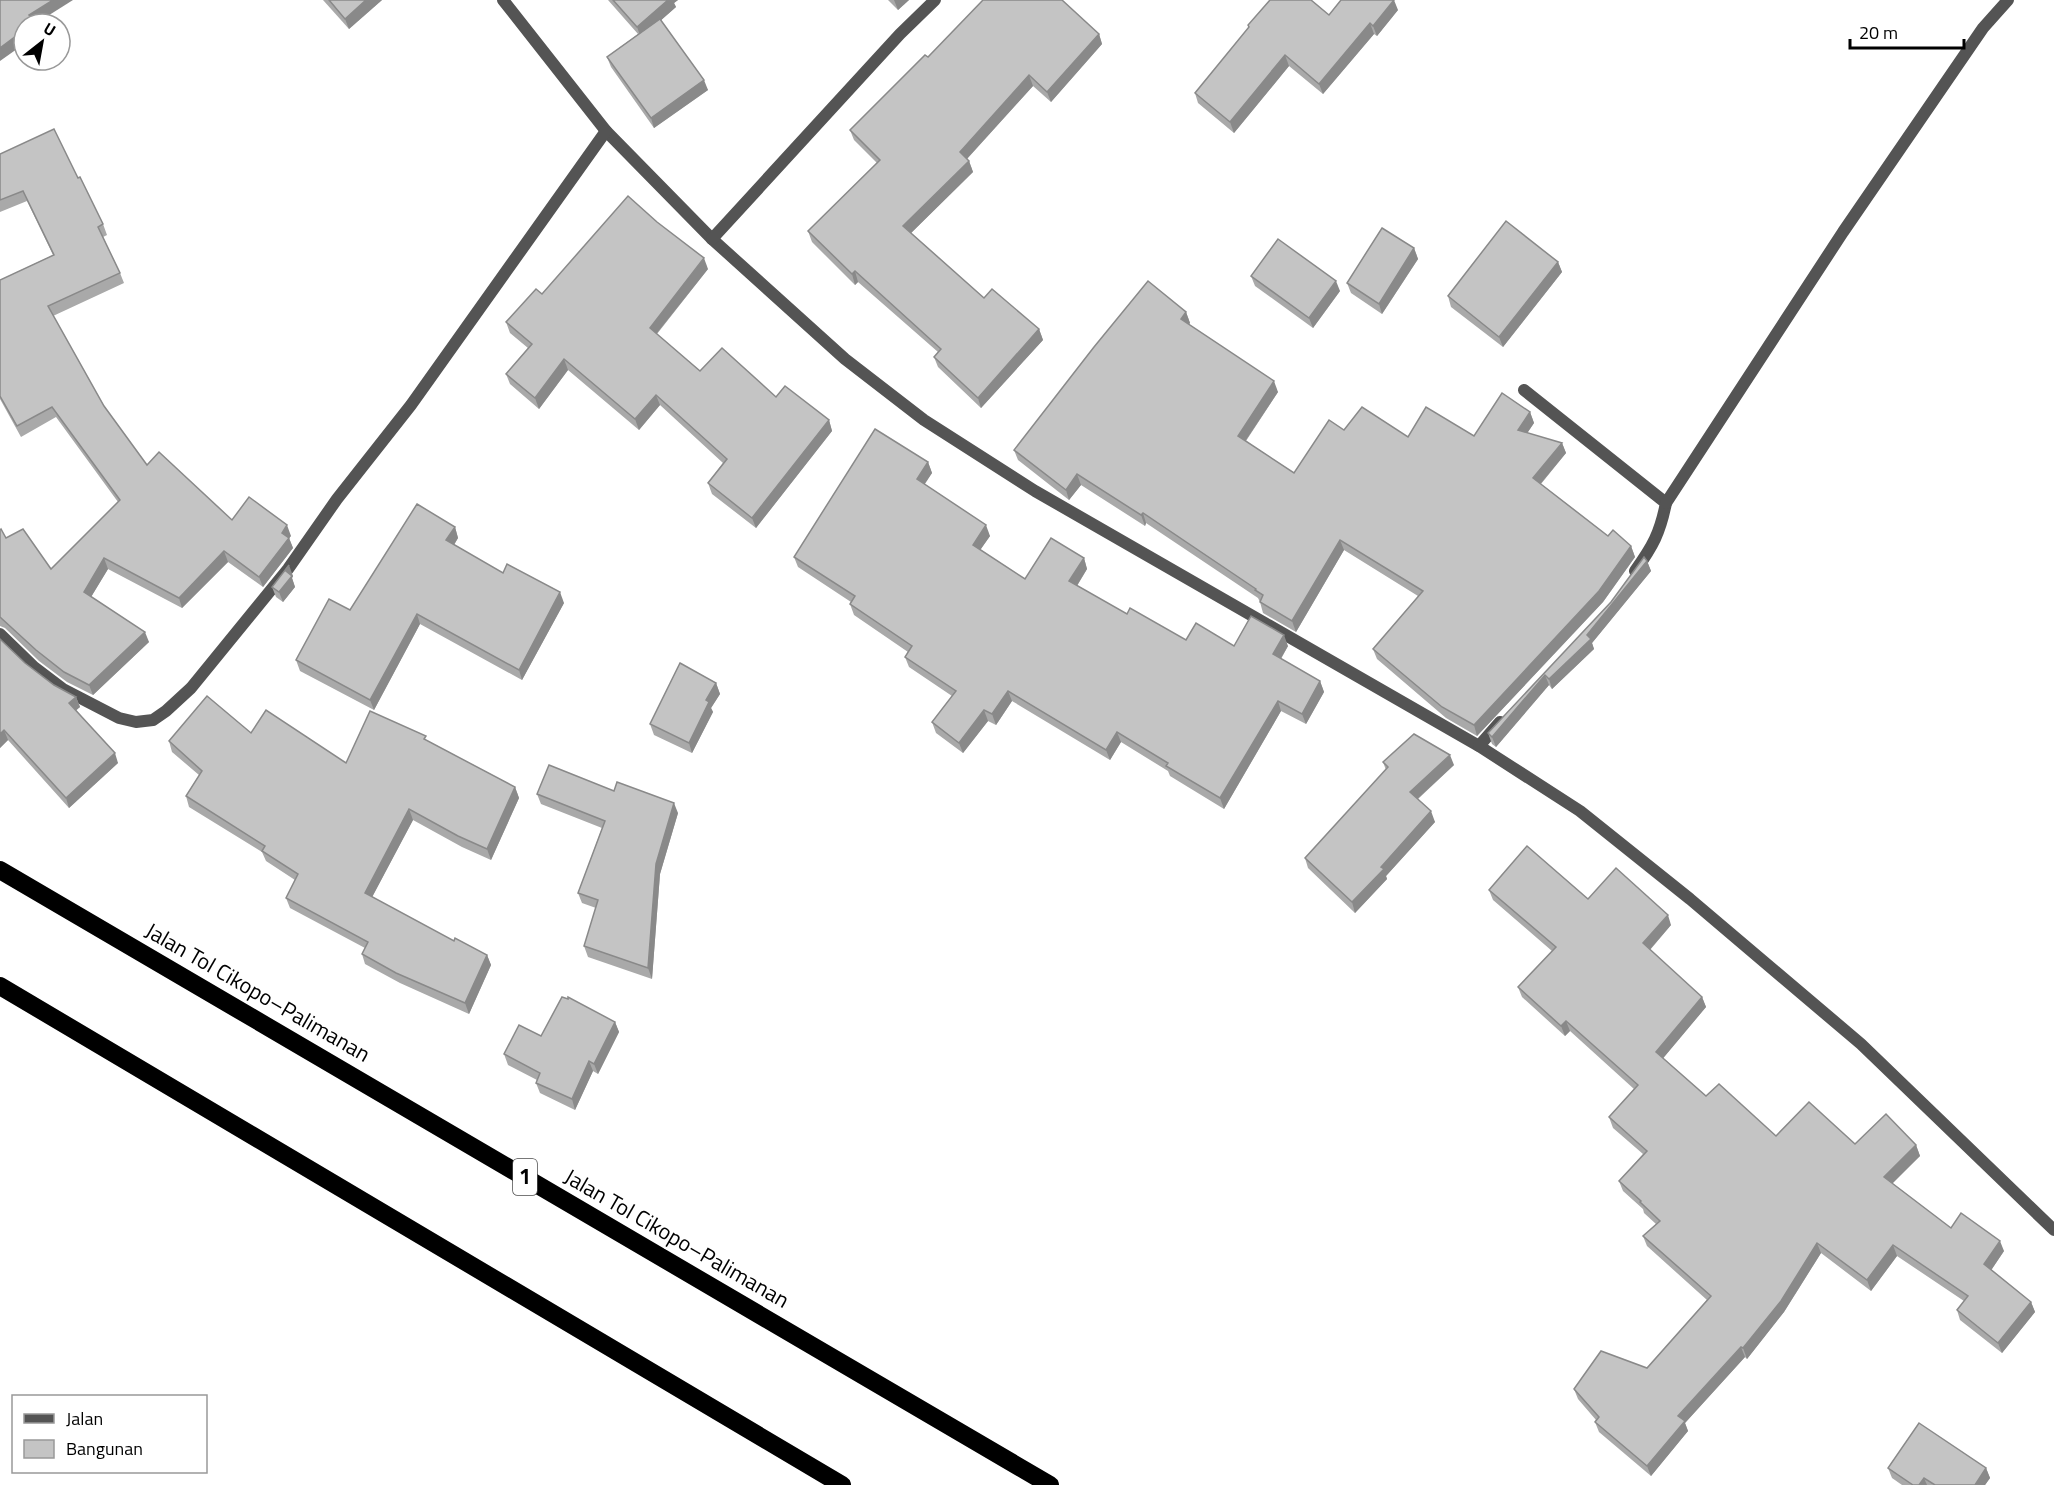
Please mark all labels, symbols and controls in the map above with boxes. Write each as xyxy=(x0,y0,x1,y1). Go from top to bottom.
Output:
north arrow xyxy=(12,12,72,72)
scale bar xyxy=(1850,12,1964,50)
text: U xyxy=(39,16,60,42)
text: 20 m xyxy=(1859,19,1898,46)
street label: Jalan Tol Cikopo–Palimanan xyxy=(139,914,377,1070)
road number: 1 xyxy=(513,1159,537,1195)
street label: Jalan Tol Cikopo–Palimanan xyxy=(558,1160,796,1316)
legend xyxy=(12,1395,207,1473)
text: Jalan xyxy=(66,1405,103,1432)
text: Bangunan xyxy=(66,1435,143,1462)

